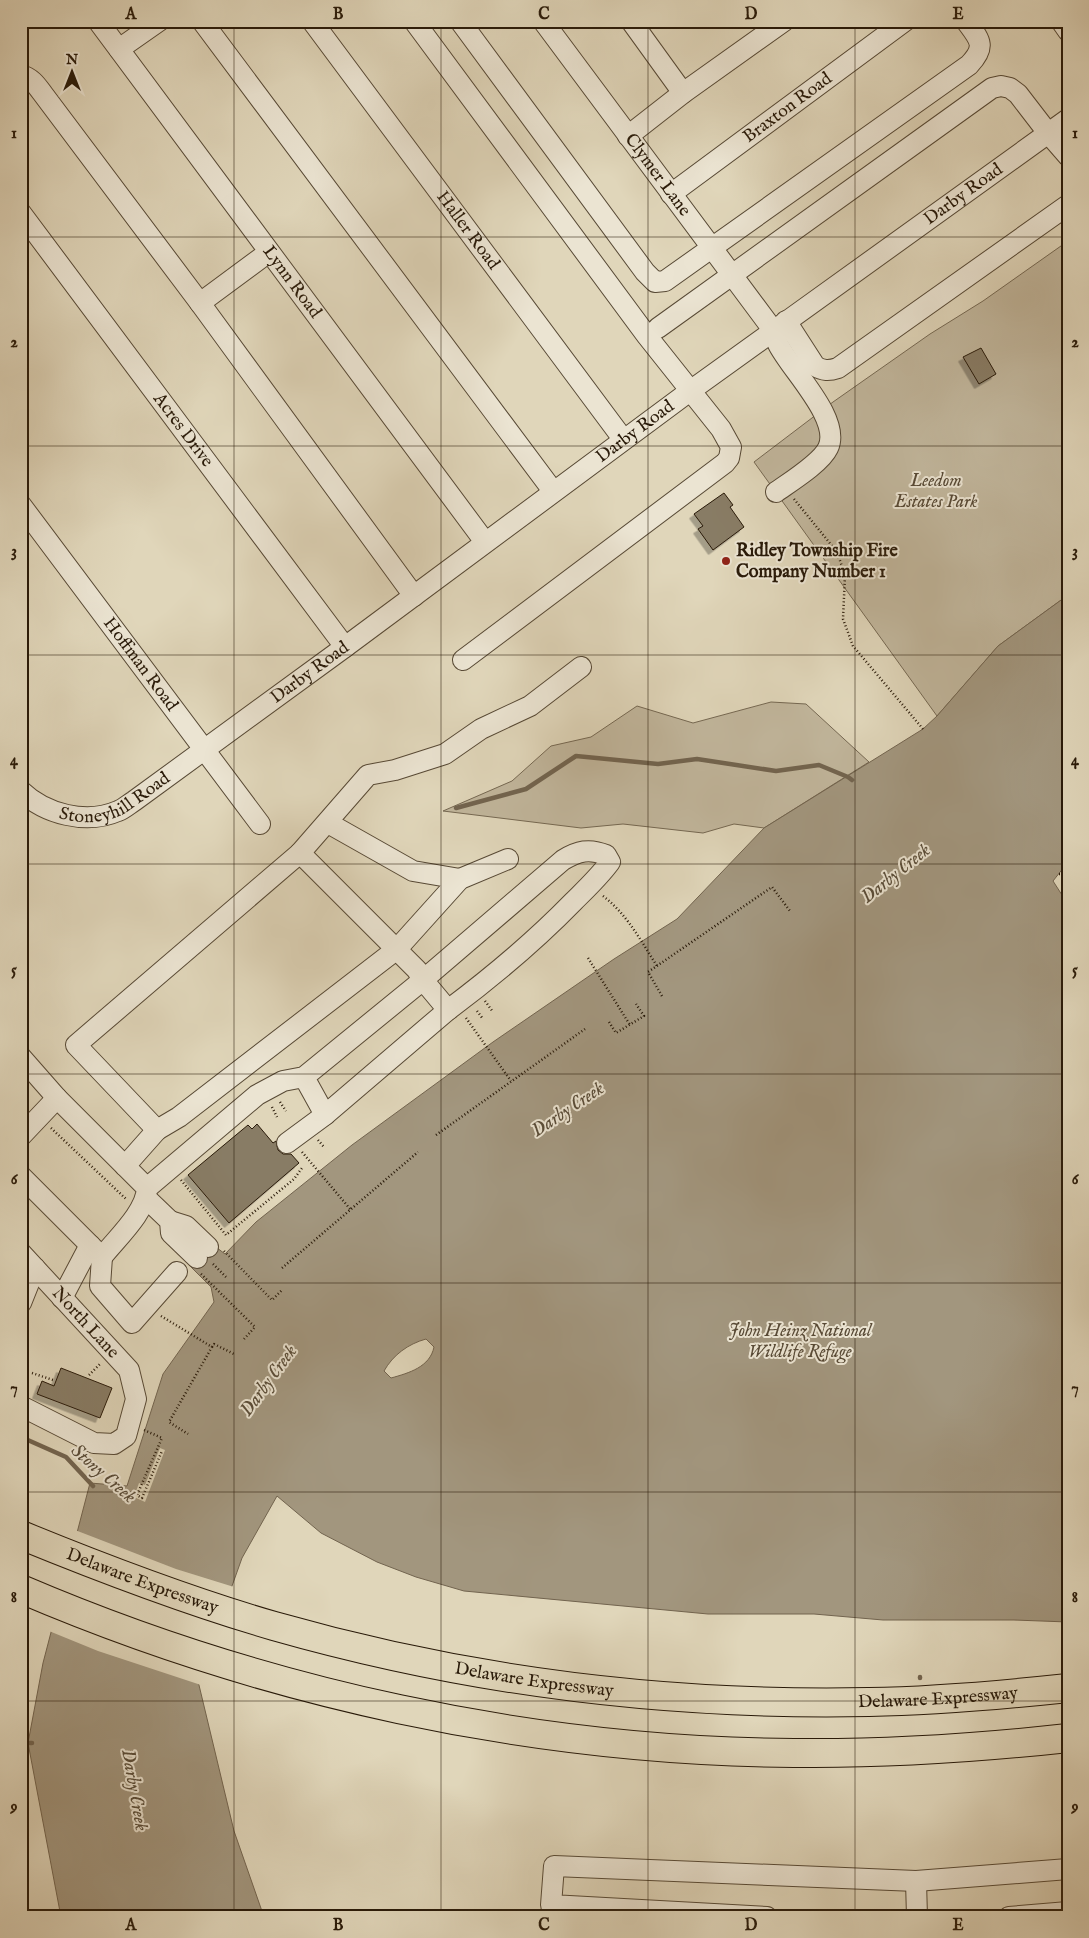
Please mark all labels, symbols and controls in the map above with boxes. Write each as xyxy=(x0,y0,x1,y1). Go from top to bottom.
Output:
text: A xyxy=(125,5,138,25)
text: B xyxy=(333,5,344,25)
text: C xyxy=(538,5,550,25)
text: D xyxy=(745,5,758,25)
text: E xyxy=(952,5,964,25)
north arrow xyxy=(48,48,98,98)
text: N xyxy=(65,51,78,69)
street label: Braxton Road xyxy=(739,67,837,148)
text: 1 xyxy=(11,124,17,144)
text: 1 xyxy=(1072,124,1078,144)
street label: Clymer Lane xyxy=(619,129,696,221)
street label: Darby Road xyxy=(919,158,1008,230)
street label: Haller Road xyxy=(431,186,505,275)
street label: Lynn Road xyxy=(257,241,327,323)
text: 2 xyxy=(10,333,18,353)
text: 2 xyxy=(1071,333,1079,353)
street label: Acres Drive xyxy=(147,388,218,472)
street label: Darby Road xyxy=(592,395,679,468)
park label: Leedom Estates Park xyxy=(894,470,977,514)
place label: Ridley Township Fire Company Number 1 xyxy=(736,540,898,584)
text: 3 xyxy=(11,542,17,562)
text: 3 xyxy=(1072,542,1078,562)
marker: Ridley Township Fire Company Number 1 xyxy=(720,555,732,567)
street label: Hoffman Road xyxy=(98,613,183,716)
street label: Darby Road xyxy=(266,636,354,709)
text: 4 xyxy=(10,751,19,771)
text: 4 xyxy=(1071,751,1080,771)
street label: Stoneyhill Road xyxy=(57,767,175,829)
water label: Darby Creek xyxy=(856,838,936,909)
text: 5 xyxy=(11,961,17,981)
text: 5 xyxy=(1072,961,1078,981)
water label: Darby Creek xyxy=(527,1077,609,1143)
text: 6 xyxy=(11,1170,19,1190)
text: 6 xyxy=(1072,1170,1080,1190)
street label: North Lane xyxy=(47,1282,124,1363)
park label: John Heinz National Wildlife Refuge xyxy=(729,1320,873,1364)
water label: Darby Creek xyxy=(235,1340,303,1421)
text: 7 xyxy=(10,1379,18,1399)
text: 7 xyxy=(1071,1379,1079,1399)
water label: Stony Creek xyxy=(65,1439,141,1509)
street label: Delaware Expressway xyxy=(63,1543,222,1620)
text: 8 xyxy=(11,1588,17,1608)
text: 8 xyxy=(1072,1588,1078,1608)
street label: Delaware Expressway xyxy=(453,1657,615,1703)
street label: Delaware Expressway xyxy=(858,1682,1019,1714)
water label: Darby Creek xyxy=(115,1747,153,1833)
text: 9 xyxy=(10,1798,18,1818)
text: 9 xyxy=(1071,1798,1079,1818)
text: A xyxy=(125,1916,138,1936)
text: B xyxy=(333,1916,344,1936)
text: C xyxy=(538,1916,550,1936)
text: D xyxy=(745,1916,758,1936)
text: E xyxy=(952,1916,964,1936)

